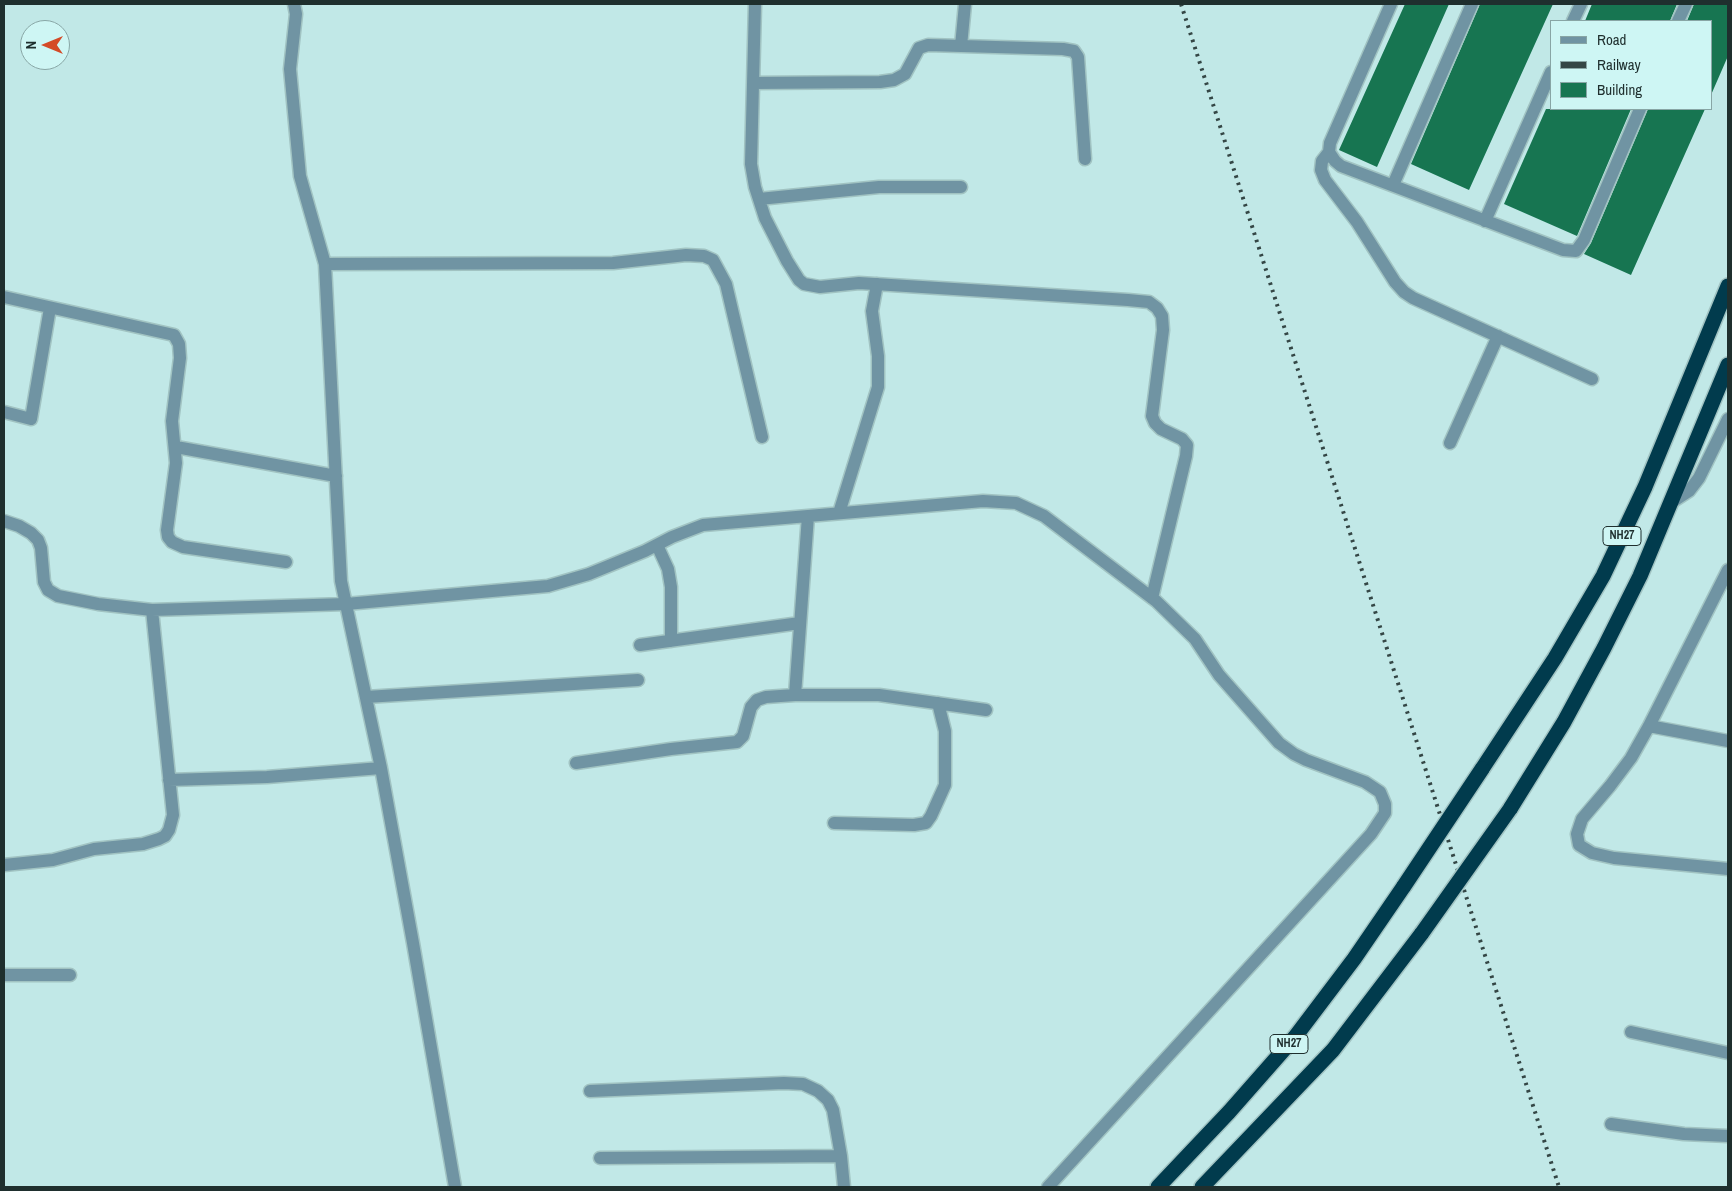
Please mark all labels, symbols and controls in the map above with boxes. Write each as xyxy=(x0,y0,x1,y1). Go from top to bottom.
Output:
north arrow xyxy=(20,20,70,70)
legend xyxy=(1550,20,1712,110)
text: Road xyxy=(1597,29,1626,50)
text: N xyxy=(22,41,40,49)
text: Railway xyxy=(1597,54,1641,75)
text: Building xyxy=(1597,79,1642,100)
road number: NH27 xyxy=(1603,526,1641,546)
road number: NH27 xyxy=(1270,1034,1308,1054)

